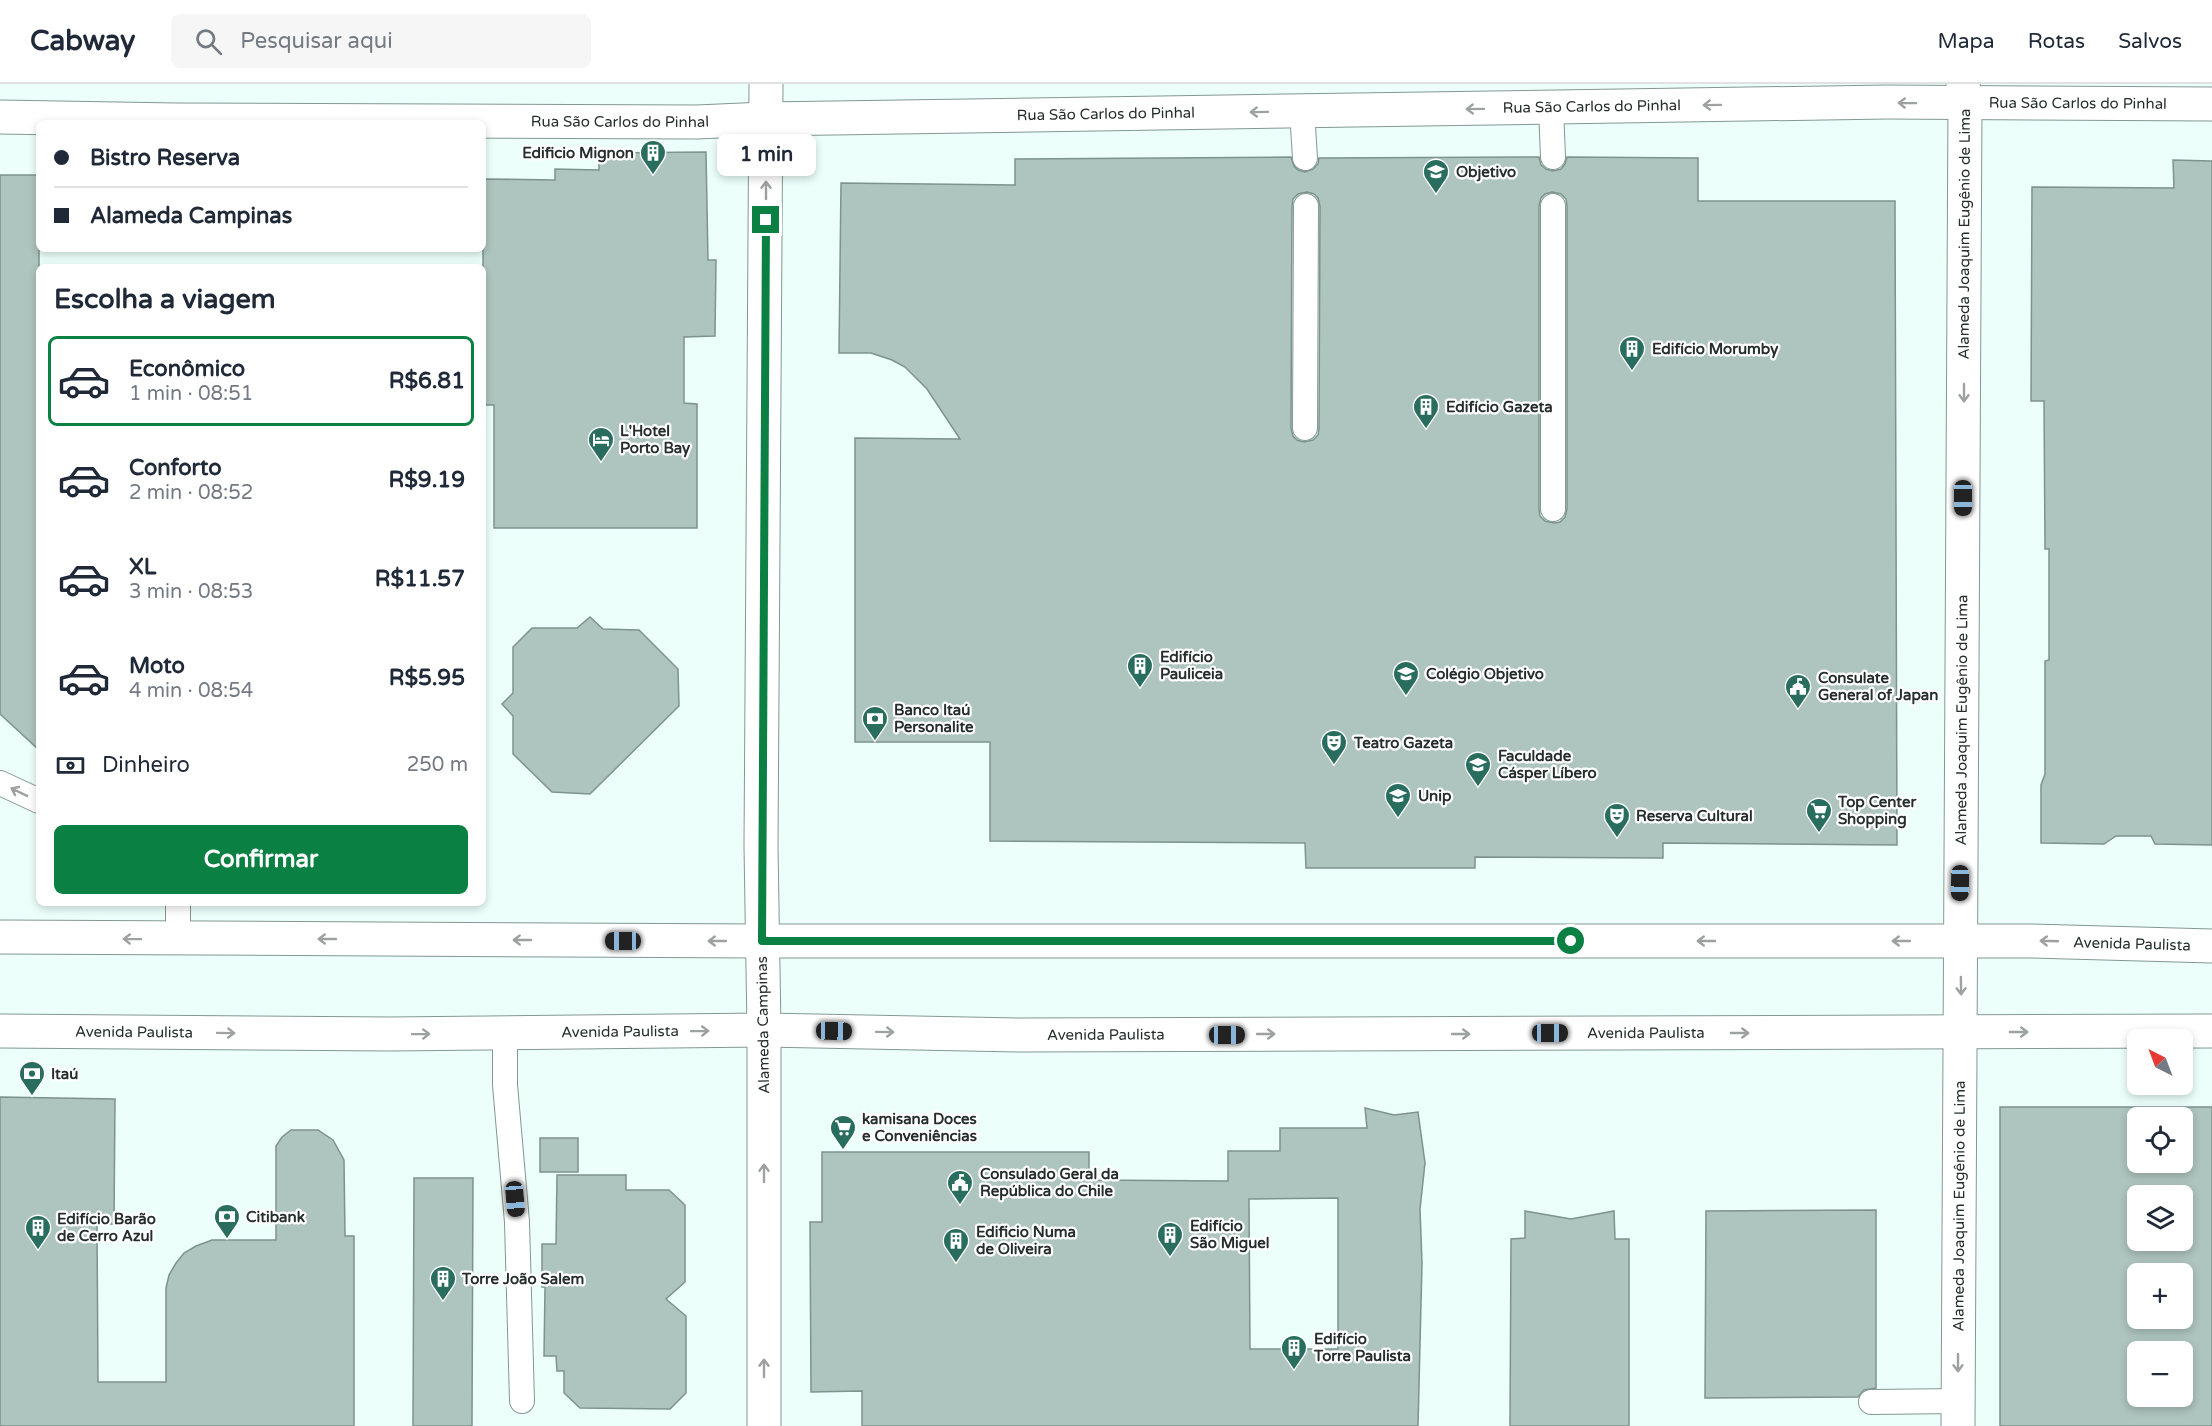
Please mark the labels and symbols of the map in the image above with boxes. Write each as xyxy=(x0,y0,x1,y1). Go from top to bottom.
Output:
street label: Rua São Carlos do Pinhal xyxy=(1989,94,2167,113)
street label: Rua São Carlos do Pinhal xyxy=(1503,96,1681,117)
one-way arrow xyxy=(1897,97,1917,109)
one-way arrow xyxy=(1702,99,1722,111)
street label: Rua São Carlos do Pinhal xyxy=(1017,103,1195,124)
one-way arrow xyxy=(1465,103,1485,115)
one-way arrow xyxy=(1249,106,1269,118)
street label: Alameda Joaquim Eugênio de Lima xyxy=(1955,109,1974,360)
street label: Rua São Carlos do Pinhal xyxy=(531,112,709,131)
callout: 1 min xyxy=(716,133,816,175)
building icon: Edificio Mignon xyxy=(638,138,668,176)
place label: Edificio Mignon xyxy=(522,144,634,163)
school or university icon: Objetivo xyxy=(1421,157,1451,195)
place label: Objetivo xyxy=(1456,163,1516,182)
one-way arrow xyxy=(760,180,772,200)
route end xyxy=(752,206,779,233)
building icon: Edifício Morumby xyxy=(1617,334,1647,372)
place label: Edifício Morumby xyxy=(1652,340,1778,359)
one-way arrow xyxy=(1958,382,1970,402)
building icon: Edifício Gazeta xyxy=(1411,392,1441,430)
place label: Edifício Gazeta xyxy=(1446,398,1553,416)
place label: L'Hotel Porto Bay xyxy=(620,422,690,458)
hotel icon: L'Hotel Porto Bay xyxy=(586,425,616,463)
car xyxy=(1954,480,1972,516)
street label: Alameda Joaquim Eugênio de Lima xyxy=(1952,595,1971,846)
place label: Edifício Pauliceia xyxy=(1160,648,1223,683)
building icon: Edifício Pauliceia xyxy=(1125,651,1155,689)
school or university icon: Colégio Objetivo xyxy=(1391,659,1421,697)
place label: Colégio Objetivo xyxy=(1426,665,1544,684)
place label: Consulate General of Japan xyxy=(1818,669,1938,705)
public building icon: Consulate General of Japan xyxy=(1783,672,1813,710)
place label: Banco Itaú Personalite xyxy=(894,701,974,736)
bank icon: Banco Itaú Personalite xyxy=(860,704,890,742)
theatre icon: Teatro Gazeta xyxy=(1319,728,1349,766)
place label: Teatro Gazeta xyxy=(1353,734,1453,752)
place label: Faculdade Cásper Líbero xyxy=(1498,747,1597,783)
school or university icon: Faculdade Cásper Líbero xyxy=(1463,750,1493,788)
school or university icon: Unip xyxy=(1383,781,1413,819)
one-way arrow xyxy=(11,786,29,797)
place label: Unip xyxy=(1418,787,1452,806)
place label: Top Center Shopping xyxy=(1837,793,1916,829)
supermarket icon: Top Center Shopping xyxy=(1804,796,1834,834)
theatre icon: Reserva Cultural xyxy=(1602,801,1632,839)
place label: Reserva Cultural xyxy=(1636,807,1753,825)
car xyxy=(1951,865,1969,901)
route start xyxy=(1557,927,1584,954)
car xyxy=(605,932,641,950)
one-way arrow xyxy=(123,933,143,945)
one-way arrow xyxy=(318,933,338,945)
street label: Avenida Paulista xyxy=(2073,933,2191,954)
one-way arrow xyxy=(513,934,533,946)
one-way arrow xyxy=(708,935,728,947)
one-way arrow xyxy=(1696,935,1716,947)
one-way arrow xyxy=(1891,935,1911,947)
one-way arrow xyxy=(2039,936,2059,947)
street label: Alameda Campinas xyxy=(753,956,773,1094)
one-way arrow xyxy=(1955,976,1967,996)
street label: Avenida Paulista xyxy=(561,1022,679,1041)
car xyxy=(816,1022,852,1040)
street label: Avenida Paulista xyxy=(75,1023,193,1041)
car xyxy=(1532,1024,1568,1042)
street label: Avenida Paulista xyxy=(1587,1024,1705,1042)
one-way arrow xyxy=(690,1025,710,1036)
street label: Avenida Paulista xyxy=(1047,1026,1165,1044)
car xyxy=(1209,1026,1245,1044)
one-way arrow xyxy=(2008,1026,2028,1038)
one-way arrow xyxy=(216,1027,236,1039)
one-way arrow xyxy=(875,1027,895,1038)
one-way arrow xyxy=(1730,1027,1750,1039)
one-way arrow xyxy=(411,1028,431,1040)
one-way arrow xyxy=(1256,1028,1276,1040)
one-way arrow xyxy=(1451,1028,1471,1040)
north arrow xyxy=(2127,1029,2193,1095)
bank icon: Itaú xyxy=(17,1059,47,1097)
place label: Itaú xyxy=(51,1065,78,1083)
street label: Alameda Joaquim Eugênio de Lima xyxy=(1950,1081,1969,1332)
place label: kamisana Doces e Conveniências xyxy=(862,1110,977,1145)
supermarket icon: kamisana Doces e Conveniências xyxy=(828,1113,858,1151)
one-way arrow xyxy=(758,1163,770,1183)
place label: Consulado Geral da República do Chile xyxy=(980,1165,1119,1201)
public building icon: Consulado Geral da República do Chile xyxy=(945,1168,975,1206)
car xyxy=(504,1180,526,1218)
bank icon: Citibank xyxy=(212,1202,242,1240)
place label: Citibank xyxy=(246,1208,305,1226)
place label: Edifício Barão de Cerro Azul xyxy=(57,1210,156,1245)
building icon: Edifício Barão de Cerro Azul xyxy=(23,1213,53,1251)
place label: Edifício São Miguel xyxy=(1190,1217,1270,1253)
building icon: Edifício São Miguel xyxy=(1155,1220,1185,1258)
place label: Edificio Numa de Oliveira xyxy=(976,1223,1076,1258)
building icon: Edificio Numa de Oliveira xyxy=(941,1226,971,1264)
building icon: Torre João Salem xyxy=(428,1264,458,1302)
place label: Torre João Salem xyxy=(461,1270,584,1288)
place label: Edifício Torre Paulista xyxy=(1313,1330,1411,1365)
building icon: Edifício Torre Paulista xyxy=(1279,1333,1309,1371)
one-way arrow xyxy=(1952,1353,1964,1373)
one-way arrow xyxy=(758,1358,770,1378)

